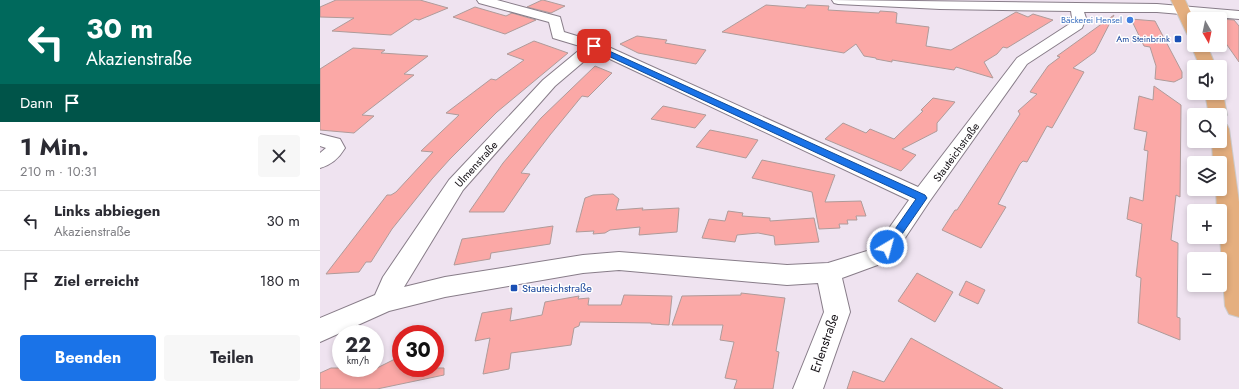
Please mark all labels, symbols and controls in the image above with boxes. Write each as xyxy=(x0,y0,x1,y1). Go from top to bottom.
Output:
text: 30 m xyxy=(86,8,153,49)
north arrow xyxy=(1187,12,1227,52)
map controls xyxy=(1187,12,1227,292)
place label: Bäckerei Hensel xyxy=(1061,13,1122,26)
marker: Bäckerei Hensel xyxy=(1125,15,1135,25)
icon: left xyxy=(20,16,72,68)
pin xyxy=(577,29,611,63)
place label: Am Steinbrink xyxy=(1116,32,1170,45)
marker: Am Steinbrink xyxy=(1173,34,1183,44)
icon: arrive xyxy=(583,35,605,57)
text: Akazienstraße xyxy=(86,46,192,72)
button: sound xyxy=(1187,60,1227,100)
text: Dann xyxy=(20,92,53,114)
icon: arrive xyxy=(61,92,83,114)
button: search xyxy=(1187,108,1227,148)
street label: Stauteichstraße xyxy=(929,119,983,185)
text: 1 Min. xyxy=(20,129,89,164)
button: close xyxy=(258,135,300,177)
street label: Ulmenstraße xyxy=(451,137,501,191)
button: layers xyxy=(1187,156,1227,196)
text: 210 m · 10:31 xyxy=(20,162,97,181)
text: Links abbiegen xyxy=(54,200,160,222)
button: + xyxy=(1187,204,1227,244)
icon: left xyxy=(20,210,42,232)
text: 30 m xyxy=(267,210,300,232)
text: Akazienstraße xyxy=(54,222,131,241)
position arrow xyxy=(866,226,908,268)
button: − xyxy=(1187,252,1227,292)
icon: arrive xyxy=(20,270,42,292)
text: Ziel erreicht xyxy=(54,270,139,292)
text: 180 m xyxy=(260,270,300,292)
place label: Stauteichstraße xyxy=(522,280,592,296)
marker: Stauteichstraße xyxy=(509,283,519,293)
street label: Erlenstraße xyxy=(806,311,844,375)
speed limit sign: 30 xyxy=(392,325,444,377)
text: 22 xyxy=(345,331,371,360)
button: Beenden xyxy=(20,335,156,381)
button: Teilen xyxy=(164,335,300,381)
text: km/h xyxy=(347,353,369,368)

